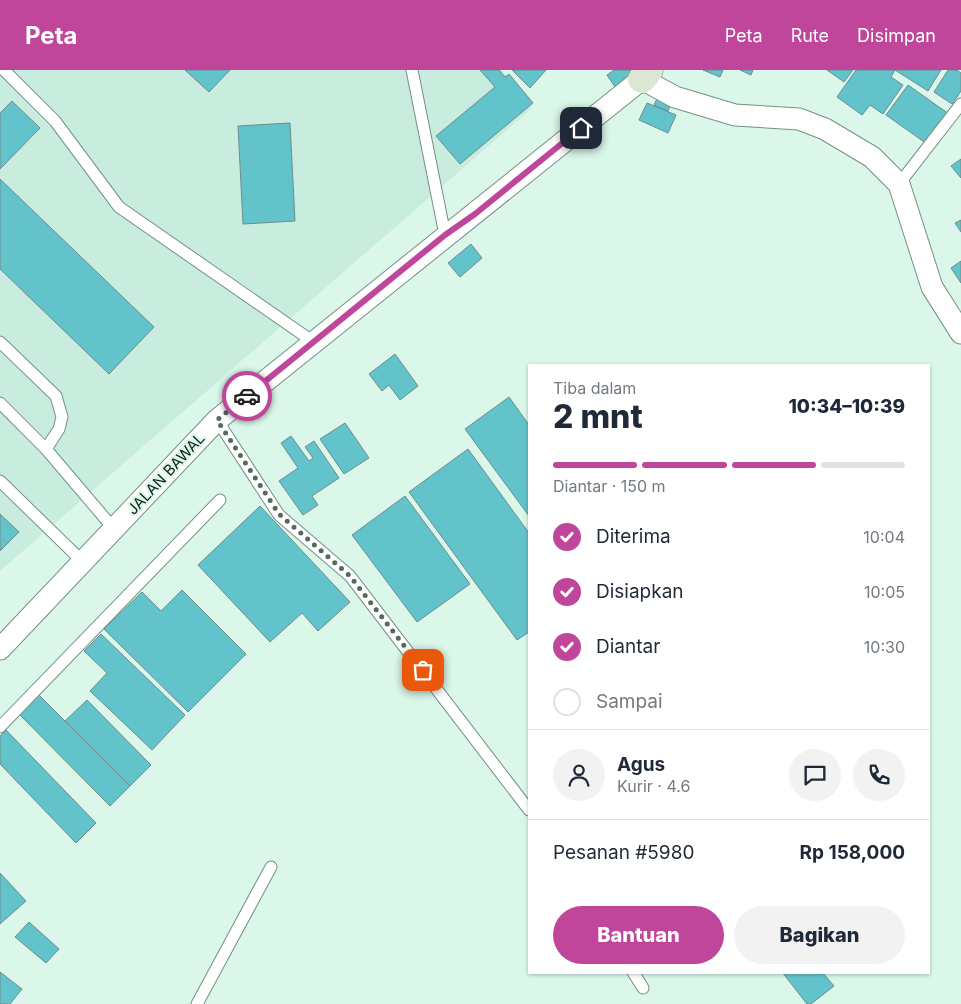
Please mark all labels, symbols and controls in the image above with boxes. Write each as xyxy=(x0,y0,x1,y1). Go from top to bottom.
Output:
text: Peta xyxy=(25,21,78,50)
text: Peta xyxy=(725,25,763,46)
text: Rute xyxy=(791,25,829,46)
text: Disimpan xyxy=(857,25,936,46)
pin xyxy=(560,107,602,149)
icon: home xyxy=(567,114,595,142)
courier xyxy=(222,371,272,421)
text: Tiba dalam xyxy=(553,378,636,398)
icon: car xyxy=(233,382,261,410)
text: 10:34–10:39 xyxy=(788,395,905,418)
text: 2 mnt xyxy=(553,397,643,436)
street label: JALAN BAWAL xyxy=(123,429,208,519)
text: Diantar · 150 m xyxy=(553,476,666,496)
icon: check xyxy=(553,523,581,551)
text: Diterima xyxy=(596,525,671,548)
text: 10:04 xyxy=(863,527,905,547)
icon: check xyxy=(553,578,581,606)
text: Disiapkan xyxy=(596,580,684,603)
text: 10:05 xyxy=(864,582,905,602)
icon: check xyxy=(553,633,581,661)
text: Diantar xyxy=(596,635,660,658)
text: 10:30 xyxy=(864,637,905,657)
pin xyxy=(402,649,444,691)
icon: bag xyxy=(409,656,437,684)
text: Sampai xyxy=(596,690,663,713)
button: person xyxy=(553,749,605,801)
button: chat xyxy=(789,749,841,801)
button: phone xyxy=(853,749,905,801)
text: Agus xyxy=(617,753,665,776)
text: Kurir · 4.6 xyxy=(617,776,690,796)
text: Pesanan #5980 xyxy=(553,841,694,864)
text: Rp 158,000 xyxy=(800,841,905,864)
button: Bantuan xyxy=(553,906,724,964)
button: Bagikan xyxy=(734,906,905,964)

